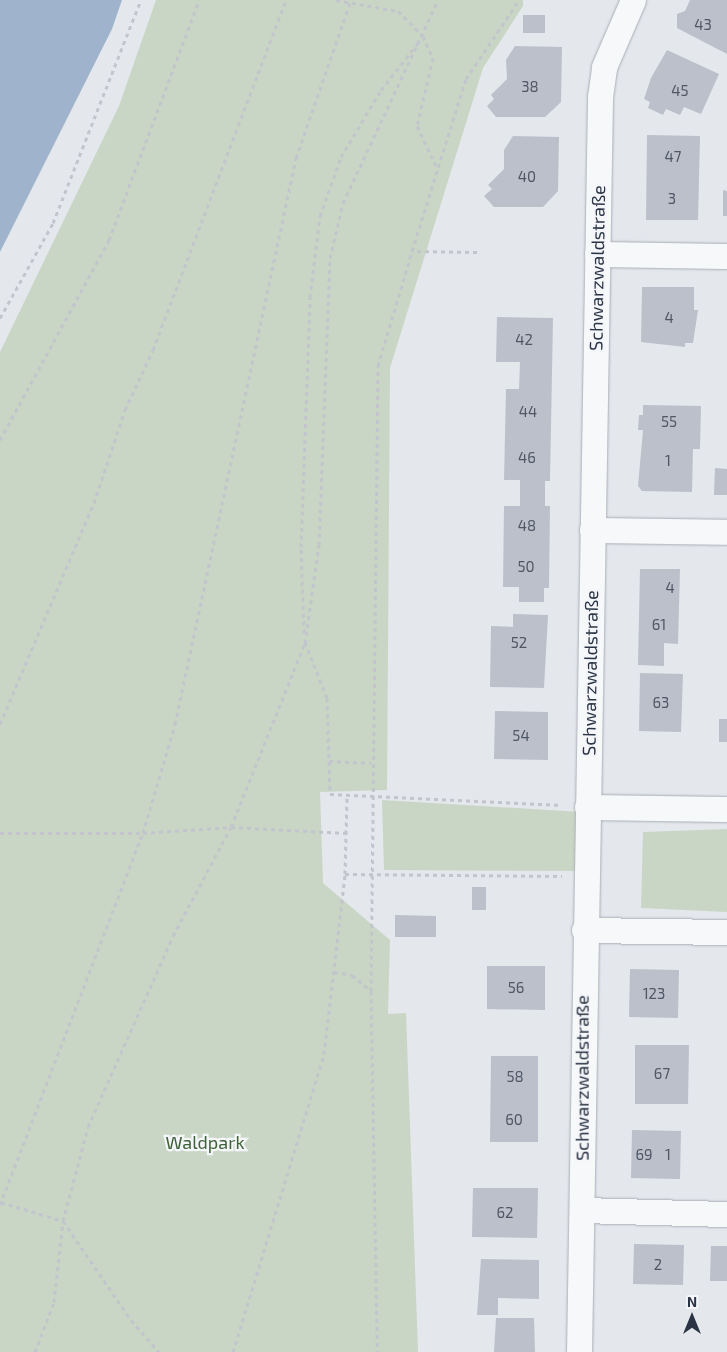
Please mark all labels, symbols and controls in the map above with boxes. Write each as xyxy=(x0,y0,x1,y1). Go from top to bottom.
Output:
house number: 43 xyxy=(694,16,712,34)
house number: 38 xyxy=(521,78,539,96)
house number: 45 xyxy=(671,82,689,100)
house number: 47 xyxy=(665,148,681,166)
house number: 40 xyxy=(518,168,536,186)
street label: Schwarzwaldstraße xyxy=(585,185,609,351)
house number: 3 xyxy=(668,190,676,208)
house number: 4 xyxy=(664,309,674,327)
house number: 42 xyxy=(515,331,533,349)
house number: 44 xyxy=(519,403,537,421)
house number: 55 xyxy=(661,413,677,431)
house number: 46 xyxy=(518,449,536,467)
house number: 1 xyxy=(665,452,671,470)
house number: 48 xyxy=(518,517,536,535)
house number: 50 xyxy=(517,558,535,576)
house number: 4 xyxy=(665,579,675,597)
street label: Schwarzwaldstraße xyxy=(578,590,602,756)
house number: 61 xyxy=(652,616,666,634)
house number: 52 xyxy=(511,634,527,652)
house number: 63 xyxy=(653,694,669,712)
house number: 54 xyxy=(512,727,530,745)
house number: 56 xyxy=(508,979,524,997)
house number: 123 xyxy=(643,985,665,1003)
street label: Schwarzwaldstraße xyxy=(571,995,593,1161)
house number: 67 xyxy=(654,1065,670,1083)
house number: 58 xyxy=(506,1068,524,1086)
house number: 60 xyxy=(505,1111,523,1129)
park label: Waldpark xyxy=(165,1131,245,1153)
house number: 69 xyxy=(635,1146,653,1164)
house number: 1 xyxy=(665,1146,671,1164)
house number: 62 xyxy=(496,1204,514,1222)
house number: 2 xyxy=(654,1256,662,1274)
north arrow xyxy=(667,1292,717,1342)
text: N xyxy=(687,1293,697,1310)

